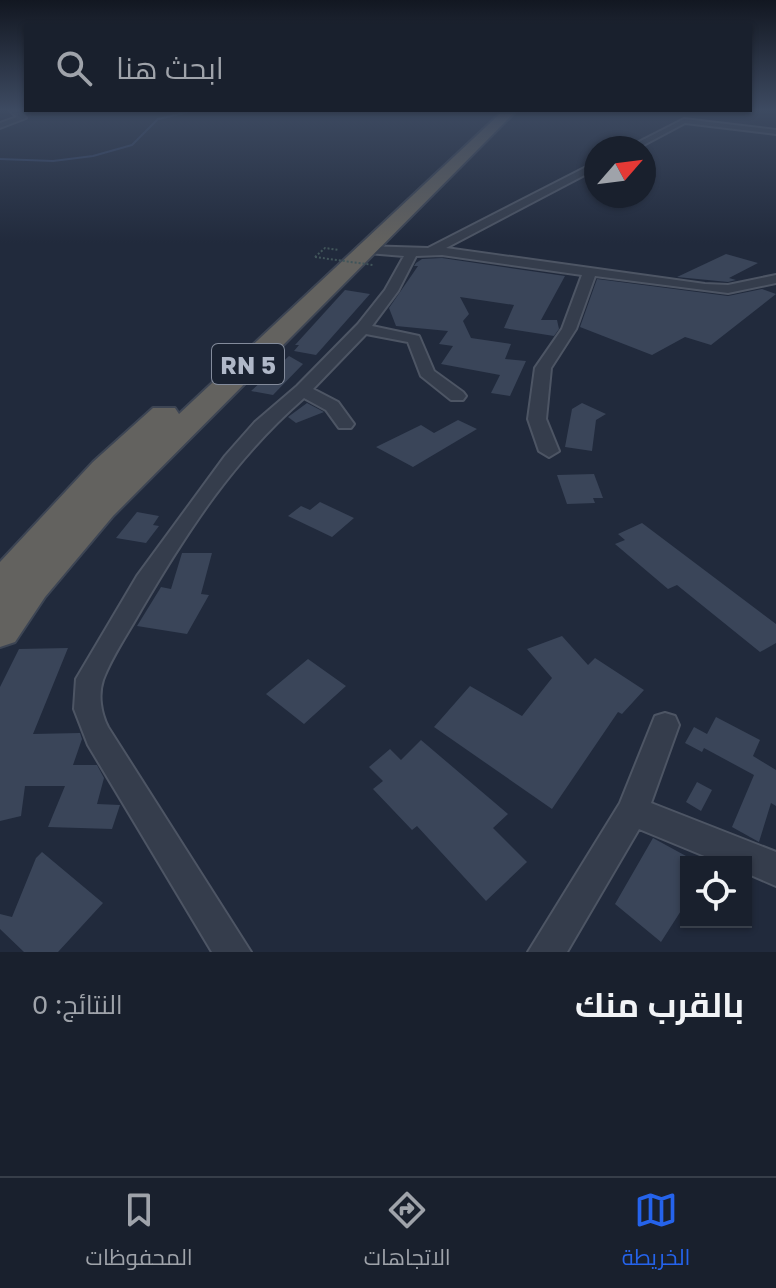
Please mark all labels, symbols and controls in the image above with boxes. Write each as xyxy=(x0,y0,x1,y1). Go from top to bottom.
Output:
search box xyxy=(24,24,752,112)
icon: search xyxy=(52,46,96,90)
text: ابحث هنا xyxy=(116,50,224,86)
north arrow xyxy=(584,136,656,208)
road number: RN 5 xyxy=(212,344,284,384)
map controls xyxy=(680,856,752,928)
button: locate xyxy=(680,856,752,928)
text: بالقرب منك xyxy=(575,984,744,1024)
text: النتائج: 0 xyxy=(32,989,123,1020)
tab: المحفوظات xyxy=(86,1188,193,1278)
tab: الاتجاهات xyxy=(364,1188,451,1278)
tab: الخريطة xyxy=(622,1188,690,1278)

